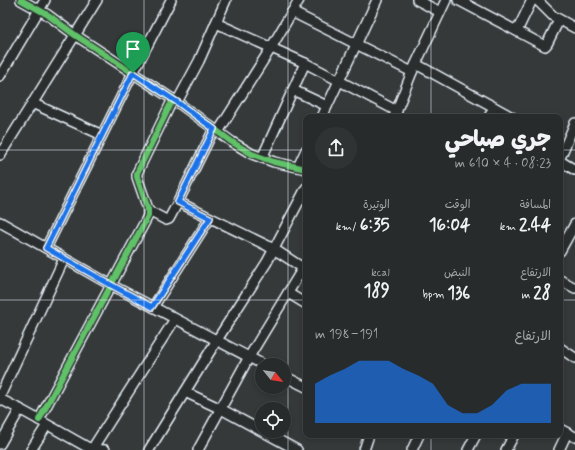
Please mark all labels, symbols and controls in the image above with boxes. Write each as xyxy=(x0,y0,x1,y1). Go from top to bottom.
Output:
pin xyxy=(116,32,150,73)
icon: arrive xyxy=(122,38,144,60)
text: جري صباحي xyxy=(445,126,551,154)
button: share xyxy=(315,127,357,169)
text: 08:23 · 4 × 610 m xyxy=(455,155,551,172)
text: الوتيرة xyxy=(363,198,390,212)
text: الوقت xyxy=(445,198,470,212)
text: المسافة xyxy=(520,198,551,212)
text: 6:35 xyxy=(360,214,390,236)
text: 16:04 xyxy=(429,214,470,236)
text: 2.44 xyxy=(519,214,551,236)
text: /km xyxy=(336,220,360,234)
text: km xyxy=(500,220,519,234)
text: kcal xyxy=(371,266,390,280)
text: النبض xyxy=(444,266,470,280)
text: الارتفاع xyxy=(520,266,551,280)
text: 189 xyxy=(364,280,390,302)
text: 136 xyxy=(448,282,470,304)
text: 28 xyxy=(533,282,551,304)
text: bpm xyxy=(422,288,448,302)
text: m xyxy=(522,288,533,302)
text: 191–198 m xyxy=(315,326,378,343)
text: الارتفاع xyxy=(515,328,551,345)
north arrow xyxy=(255,358,291,394)
map controls xyxy=(255,358,291,438)
button: locate xyxy=(255,402,291,438)

